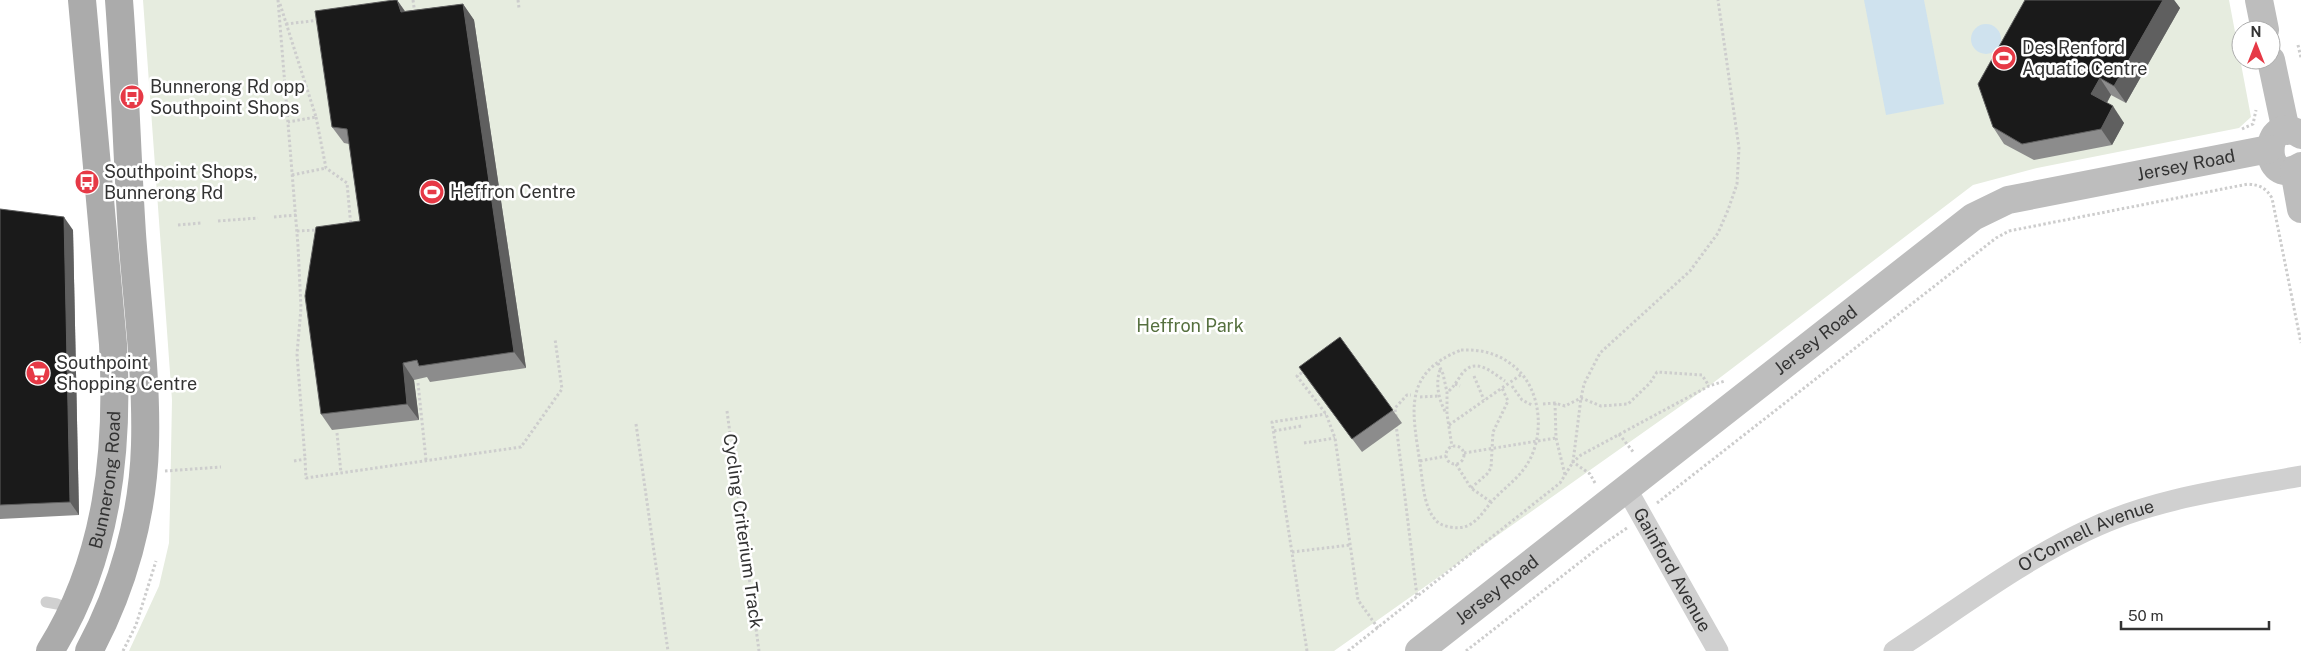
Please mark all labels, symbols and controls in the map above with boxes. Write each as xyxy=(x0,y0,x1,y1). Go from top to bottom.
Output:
north arrow xyxy=(2231,20,2281,70)
text: N xyxy=(2251,24,2261,40)
place label: Des Renford Aquatic Centre xyxy=(2022,37,2147,79)
sports icon: Des Renford Aquatic Centre xyxy=(1991,45,2017,71)
place label: Bunnerong Rd opp Southpoint Shops xyxy=(150,76,305,118)
bus stop icon: Bunnerong Rd opp Southpoint Shops xyxy=(119,84,145,110)
street label: Jersey Road xyxy=(2135,145,2237,185)
place label: Southpoint Shops, Bunnerong Rd xyxy=(104,161,258,203)
bus stop icon: Southpoint Shops, Bunnerong Rd xyxy=(74,169,100,195)
sports icon: Heffron Centre xyxy=(419,179,445,205)
place label: Heffron Centre xyxy=(450,181,576,202)
street label: Jersey Road xyxy=(1770,301,1861,379)
park label: Heffron Park xyxy=(1136,315,1244,336)
place label: Southpoint Shopping Centre xyxy=(56,352,197,394)
supermarket icon: Southpoint Shopping Centre xyxy=(25,360,51,386)
street label: Bunnerong Road xyxy=(84,411,124,551)
street label: Cycling Criterium Track xyxy=(719,432,768,630)
street label: O'Connell Avenue xyxy=(2014,495,2156,576)
street label: Gainford Avenue xyxy=(1629,504,1716,635)
street label: Jersey Road xyxy=(1451,550,1542,629)
scale bar xyxy=(2121,598,2268,630)
text: 50 m xyxy=(2128,607,2163,624)

